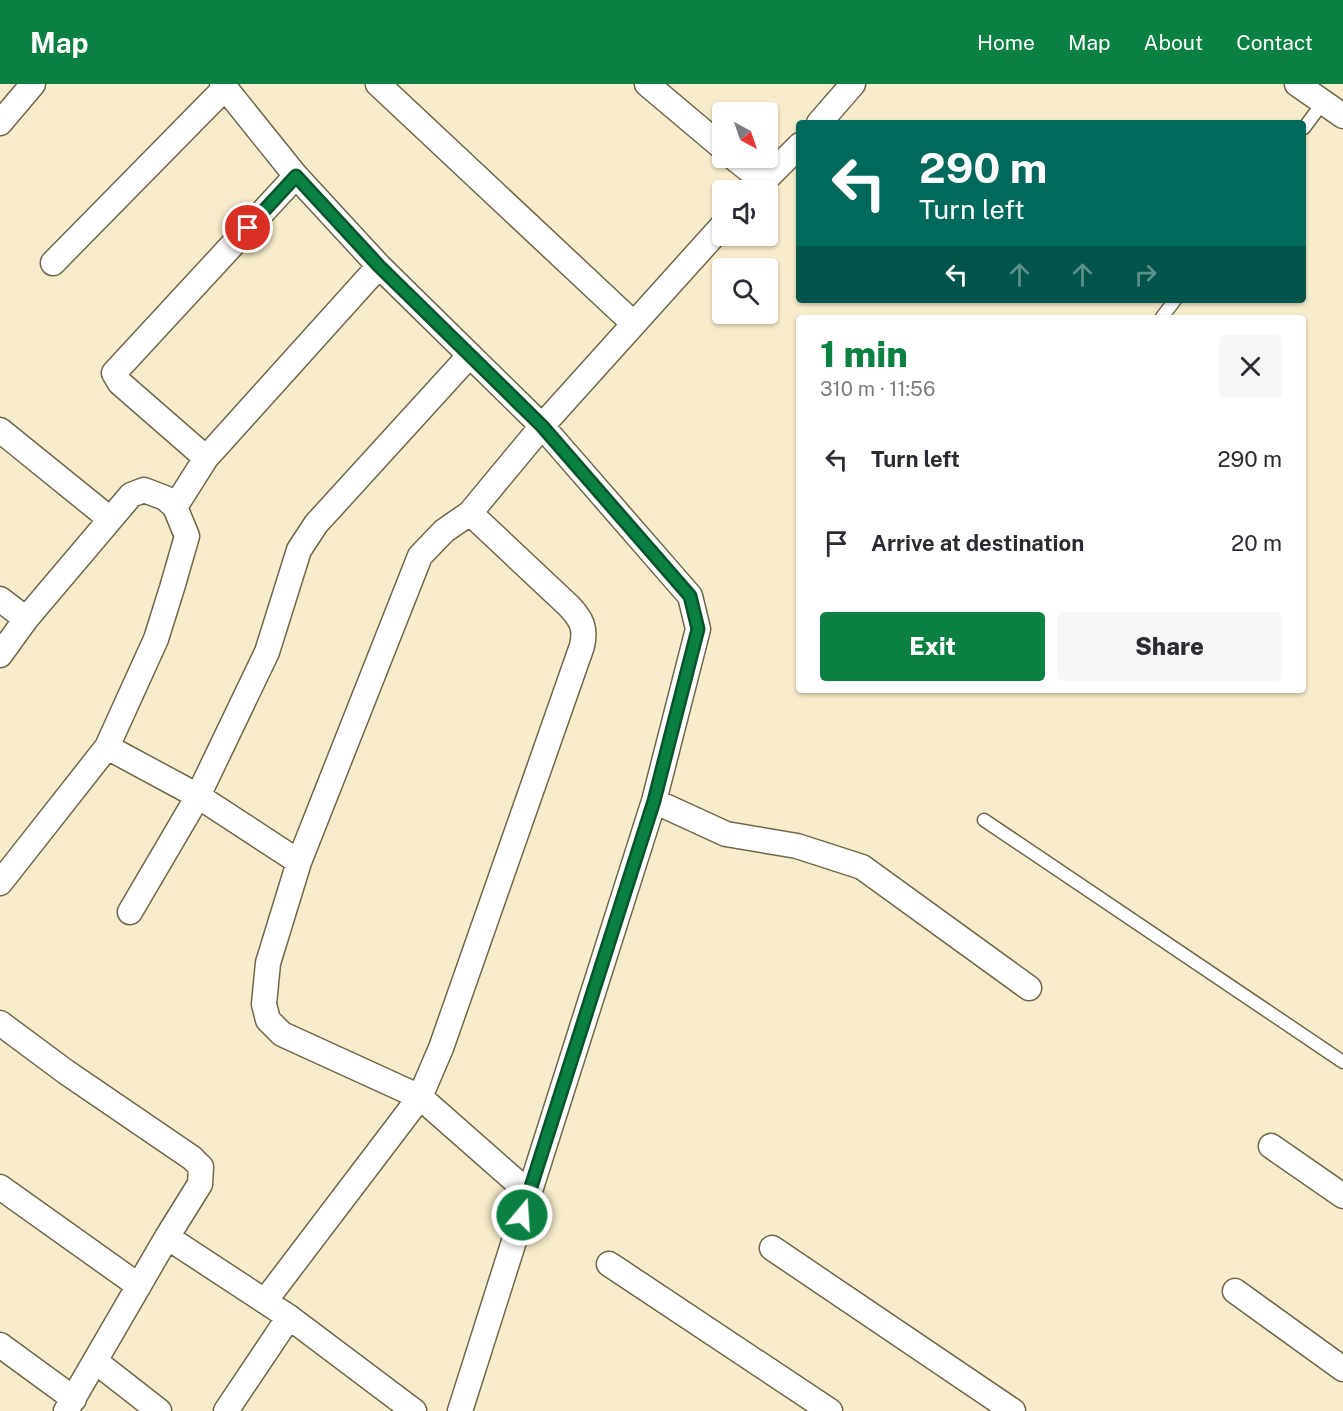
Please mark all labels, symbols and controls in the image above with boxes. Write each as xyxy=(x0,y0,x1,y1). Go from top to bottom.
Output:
text: Map xyxy=(30,26,89,59)
text: Home xyxy=(977,30,1035,55)
text: Map xyxy=(1068,30,1111,55)
text: About xyxy=(1144,30,1203,55)
text: Contact xyxy=(1236,30,1313,55)
north arrow xyxy=(712,102,778,168)
map controls xyxy=(712,102,778,324)
text: 290 m xyxy=(919,143,1047,192)
icon: left xyxy=(820,144,898,222)
button: sound xyxy=(712,180,778,246)
text: Turn left xyxy=(919,193,1025,225)
pin xyxy=(222,202,273,253)
icon: arrive xyxy=(231,211,264,244)
button: search xyxy=(712,258,778,324)
icon: left xyxy=(940,258,973,291)
icon: ahead xyxy=(1003,258,1036,291)
icon: ahead xyxy=(1066,258,1099,291)
icon: right xyxy=(1129,258,1162,291)
text: 1 min xyxy=(820,333,908,375)
button: close xyxy=(1219,335,1282,398)
text: 310 m · 11:56 xyxy=(820,377,935,401)
icon: left xyxy=(820,443,853,476)
text: Turn left xyxy=(871,446,960,472)
text: 290 m xyxy=(1217,446,1282,472)
icon: arrive xyxy=(820,527,853,560)
text: Arrive at destination xyxy=(871,530,1084,556)
text: 20 m xyxy=(1231,530,1282,556)
button: Exit xyxy=(820,612,1045,681)
button: Share xyxy=(1057,612,1282,681)
position arrow xyxy=(490,1183,554,1247)

